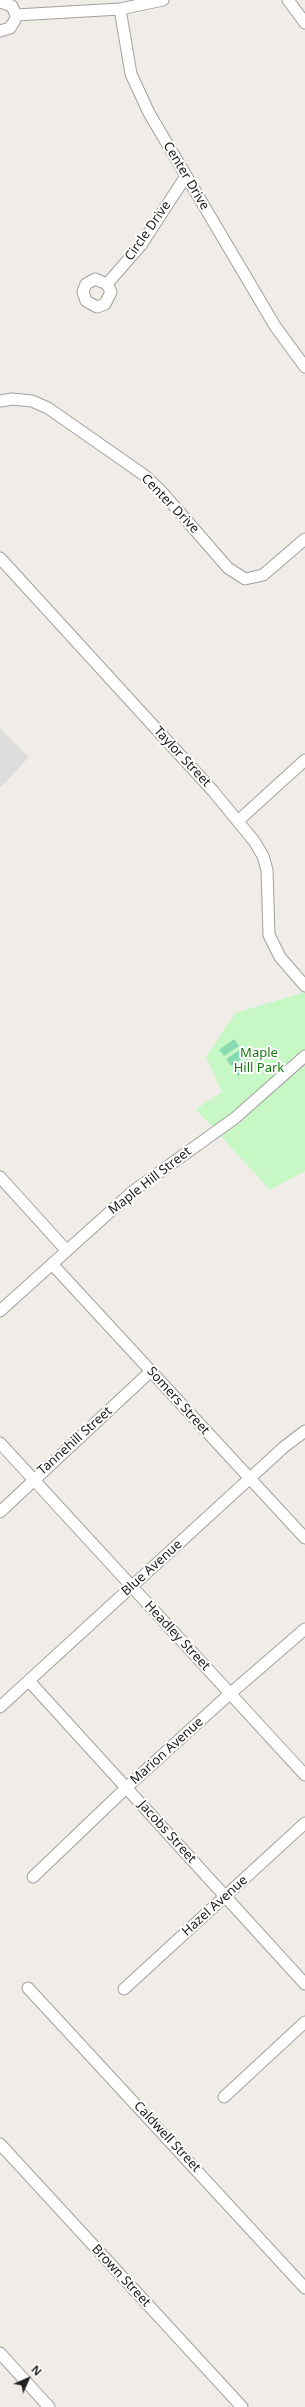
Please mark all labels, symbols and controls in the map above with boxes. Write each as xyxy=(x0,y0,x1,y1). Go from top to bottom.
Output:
street label: Center Drive xyxy=(160,139,212,213)
street label: Circle Drive xyxy=(122,198,174,264)
street label: Center Drive xyxy=(138,471,202,537)
street label: Taylor Street xyxy=(150,724,214,790)
park label: Maple Hill Park xyxy=(234,1045,284,1076)
street label: Maple Hill Street xyxy=(106,1144,194,1218)
street label: Somers Street xyxy=(144,1364,212,1438)
street label: Tannehill Street xyxy=(35,1404,115,1478)
street label: Blue Avenue xyxy=(118,1537,186,1599)
street label: Headley Street xyxy=(141,1598,213,1674)
street label: Marion Avenue xyxy=(127,1714,207,1788)
street label: Jacobs Street xyxy=(135,1797,199,1867)
street label: Hazel Avenue xyxy=(179,1873,251,1939)
street label: Caldwell Street xyxy=(130,2098,204,2176)
street label: Brown Street xyxy=(88,2242,154,2310)
north arrow xyxy=(8,2359,48,2399)
text: N xyxy=(28,2362,45,2379)

